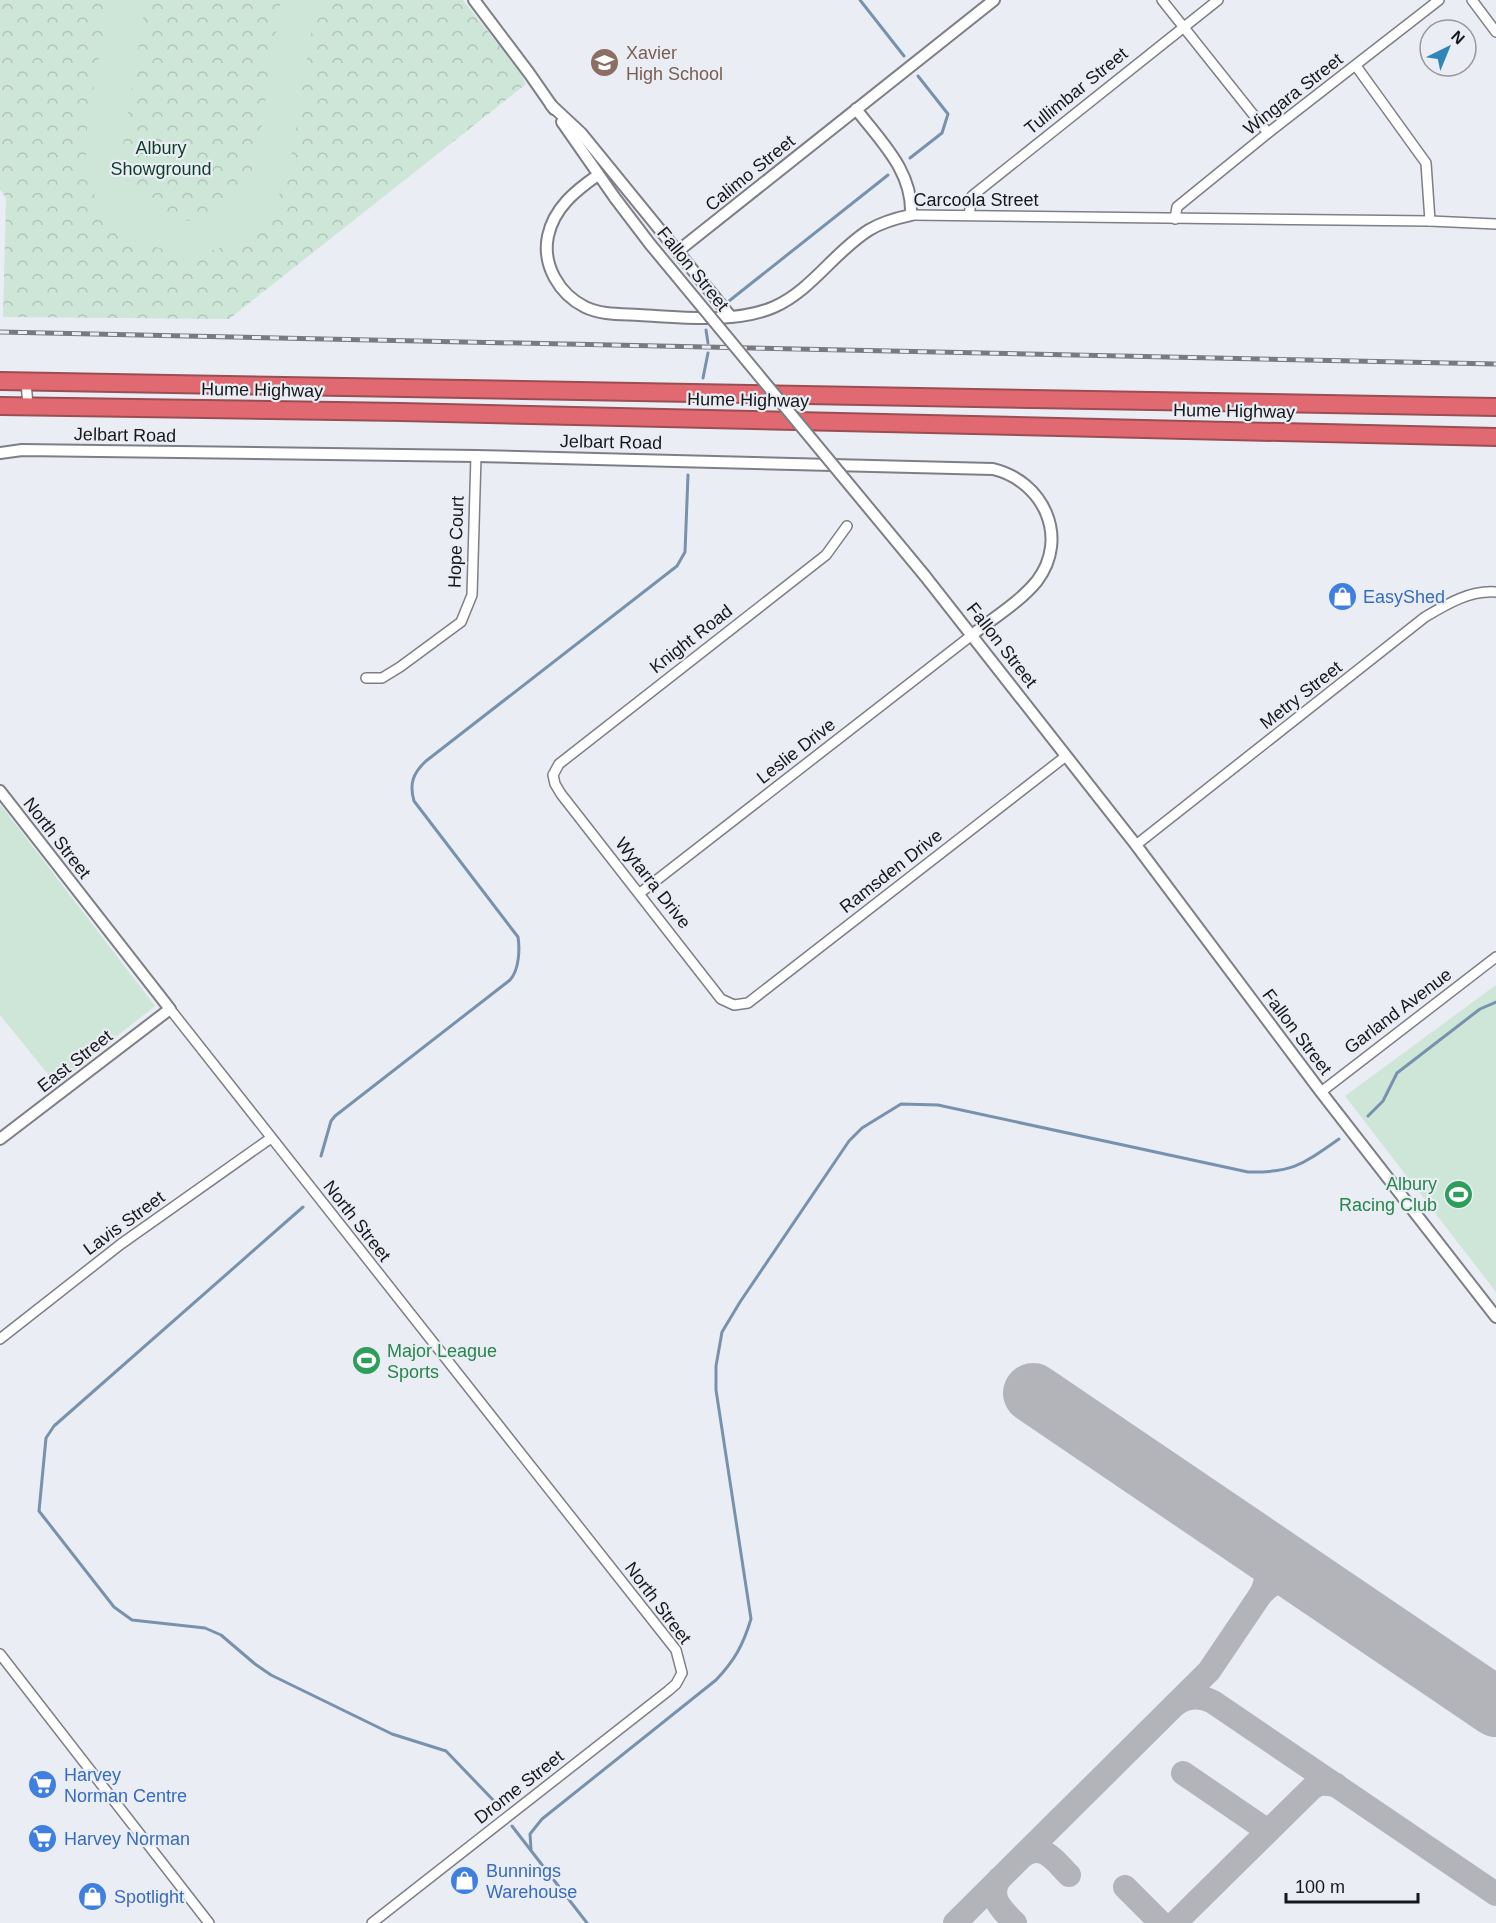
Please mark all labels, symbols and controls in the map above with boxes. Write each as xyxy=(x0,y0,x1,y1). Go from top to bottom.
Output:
north arrow xyxy=(1418,18,1478,78)
text: N xyxy=(1448,27,1468,48)
place label: Xavier High School xyxy=(626,43,723,84)
street label: Tullimbar Street xyxy=(1021,43,1131,139)
school or university icon: Xavier High School xyxy=(589,47,621,79)
street label: Wingara Street xyxy=(1240,49,1346,139)
street label: Calimo Street xyxy=(701,131,799,215)
park label: Albury Showground xyxy=(110,138,212,179)
street label: Carcoola Street xyxy=(913,190,1039,210)
street label: Fallon Street xyxy=(653,223,733,315)
street label: Hume Highway xyxy=(201,379,323,401)
street label: Hume Highway xyxy=(687,389,809,411)
street label: Hume Highway xyxy=(1173,400,1295,422)
street label: Jelbart Road xyxy=(74,424,176,446)
street label: Jelbart Road xyxy=(560,431,662,453)
street label: Hope Court xyxy=(444,496,468,588)
shop icon: EasyShed xyxy=(1326,581,1358,613)
place label: EasyShed xyxy=(1363,587,1445,607)
street label: Fallon Street xyxy=(963,599,1041,691)
street label: Knight Road xyxy=(646,601,736,677)
street label: Metry Street xyxy=(1256,657,1346,733)
street label: Leslie Drive xyxy=(753,714,839,788)
street label: North Street xyxy=(19,794,95,882)
street label: Ramsden Drive xyxy=(836,825,946,917)
street label: Wytarra Drive xyxy=(611,834,695,932)
street label: Garland Avenue xyxy=(1341,964,1455,1058)
street label: Fallon Street xyxy=(1258,985,1336,1079)
street label: East Street xyxy=(34,1026,116,1096)
place label: Albury Racing Club xyxy=(1339,1174,1437,1215)
street label: North Street xyxy=(319,1177,395,1265)
sports icon: Albury Racing Club xyxy=(1442,1178,1474,1210)
street label: Lavis Street xyxy=(80,1187,168,1259)
place label: Major League Sports xyxy=(387,1341,497,1382)
sports icon: Major League Sports xyxy=(350,1345,382,1377)
street label: North Street xyxy=(621,1558,695,1648)
street label: Drome Street xyxy=(471,1746,567,1828)
place label: Harvey Norman Centre xyxy=(64,1765,187,1806)
supermarket icon: Harvey Norman Centre xyxy=(27,1769,59,1801)
supermarket icon: Harvey Norman xyxy=(27,1823,59,1855)
place label: Harvey Norman xyxy=(64,1829,190,1849)
place label: Bunnings Warehouse xyxy=(486,1861,577,1902)
shop icon: Bunnings Warehouse xyxy=(449,1865,481,1897)
scale bar xyxy=(1286,1866,1418,1904)
text: 100 m xyxy=(1295,1877,1345,1897)
shop icon: Spotlight xyxy=(77,1881,109,1913)
place label: Spotlight xyxy=(114,1887,184,1907)

